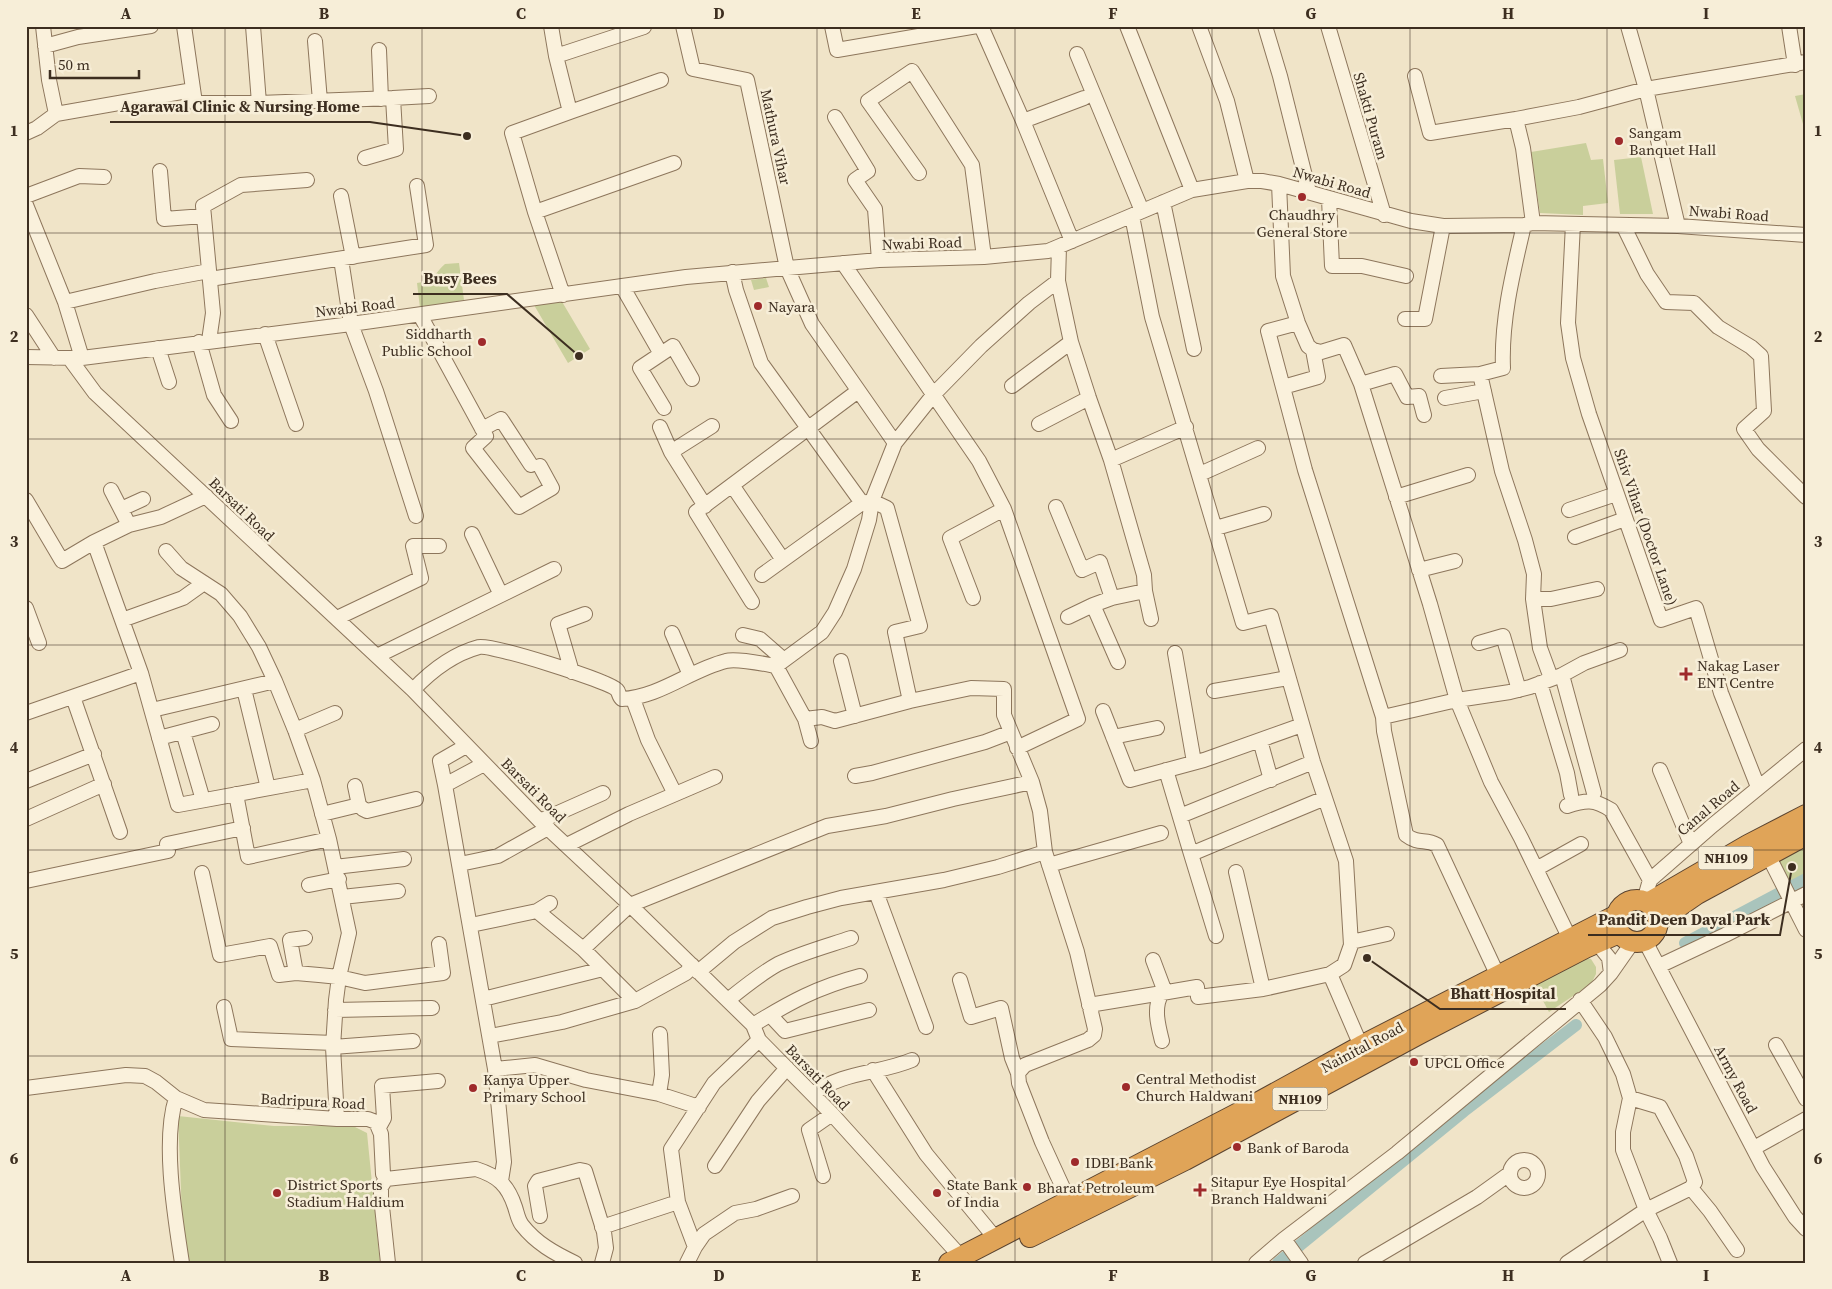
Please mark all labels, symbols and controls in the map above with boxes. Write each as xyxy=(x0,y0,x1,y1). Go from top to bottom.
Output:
text: A xyxy=(121,2,132,24)
text: B xyxy=(319,2,330,24)
text: C xyxy=(516,2,526,24)
text: D xyxy=(713,2,725,24)
text: E xyxy=(911,2,921,24)
text: F xyxy=(1108,2,1118,24)
text: G xyxy=(1306,2,1317,24)
text: H xyxy=(1502,2,1514,24)
text: I xyxy=(1703,2,1709,24)
scale bar xyxy=(50,48,139,80)
text: 50 m xyxy=(58,54,90,75)
street label: Shakti Puram xyxy=(1348,70,1394,163)
street label: Mathura Vihar xyxy=(756,87,797,187)
callout: Agarawal Clinic & Nursing Home xyxy=(110,91,370,122)
text: Agarawal Clinic & Nursing Home xyxy=(120,95,360,117)
text: 1 xyxy=(10,119,18,141)
text: 1 xyxy=(1814,119,1822,141)
place label: Sangam Banquet Hall xyxy=(1629,122,1717,160)
marker: Sangam Banquet Hall xyxy=(1613,135,1625,147)
street label: Nwabi Road xyxy=(1291,161,1374,203)
marker: Chaudhry General Store xyxy=(1296,191,1308,203)
street label: Nwabi Road xyxy=(1688,200,1770,226)
place label: Chaudhry General Store xyxy=(1257,204,1348,242)
street label: Nwabi Road xyxy=(882,231,963,255)
callout: Busy Bees xyxy=(413,263,507,294)
text: Busy Bees xyxy=(423,267,497,289)
street label: Nwabi Road xyxy=(314,292,397,322)
place label: Nayara xyxy=(768,296,816,317)
marker: Nayara xyxy=(752,300,764,312)
place label: Siddharth Public School xyxy=(382,323,473,361)
text: 2 xyxy=(10,325,19,347)
text: 2 xyxy=(1814,325,1823,347)
marker: Siddharth Public School xyxy=(476,336,488,348)
street label: Shiv Vihar (Doctor Lane) xyxy=(1609,446,1683,608)
street label: Barsati Road xyxy=(204,472,280,546)
text: 3 xyxy=(10,530,19,552)
text: 3 xyxy=(1814,530,1823,552)
place label: Nakag Laser ENT Centre xyxy=(1697,655,1780,693)
marker: Nakag Laser ENT Centre xyxy=(1679,667,1693,681)
text: 4 xyxy=(10,736,19,758)
text: 4 xyxy=(1814,736,1823,758)
street label: Barsati Road xyxy=(497,753,572,828)
street label: Canal Road xyxy=(1672,775,1744,840)
road number: NH109 xyxy=(1698,846,1754,870)
callout: Pandit Deen Dayal Park xyxy=(1588,904,1780,935)
text: Pandit Deen Dayal Park xyxy=(1598,908,1770,930)
text: 5 xyxy=(10,942,19,964)
text: 5 xyxy=(1814,942,1823,964)
callout: Bhatt Hospital xyxy=(1440,978,1566,1009)
text: Bhatt Hospital xyxy=(1450,982,1556,1004)
street label: Nainital Road xyxy=(1317,1016,1408,1078)
street label: Barsati Road xyxy=(781,1039,855,1115)
street label: Army Road xyxy=(1709,1041,1763,1117)
place label: UPCL Office xyxy=(1424,1052,1505,1073)
marker: UPCL Office xyxy=(1408,1056,1420,1068)
place label: Central Methodist Church Haldwani xyxy=(1136,1068,1256,1106)
place label: Kanya Upper Primary School xyxy=(483,1069,586,1107)
marker: Central Methodist Church Haldwani xyxy=(1120,1081,1132,1093)
marker: Kanya Upper Primary School xyxy=(467,1082,479,1094)
street label: Badripura Road xyxy=(260,1088,366,1114)
road number: NH109 xyxy=(1272,1088,1328,1110)
place label: Bank of Baroda xyxy=(1247,1137,1350,1158)
marker: Bank of Baroda xyxy=(1231,1141,1243,1153)
text: 6 xyxy=(10,1147,19,1169)
text: 6 xyxy=(1814,1147,1823,1169)
place label: IDBI Bank xyxy=(1085,1152,1154,1173)
marker: IDBI Bank xyxy=(1069,1156,1081,1168)
place label: Sitapur Eye Hospital Branch Haldwani xyxy=(1211,1171,1347,1209)
place label: District Sports Stadium Haldium xyxy=(287,1174,405,1212)
place label: State Bank of India xyxy=(947,1174,1018,1212)
place label: Bharat Petroleum xyxy=(1037,1177,1155,1198)
marker: Bharat Petroleum xyxy=(1021,1181,1033,1193)
marker: Sitapur Eye Hospital Branch Haldwani xyxy=(1193,1183,1207,1197)
marker: District Sports Stadium Haldium xyxy=(271,1187,283,1199)
marker: State Bank of India xyxy=(931,1187,943,1199)
text: A xyxy=(121,1264,132,1286)
text: B xyxy=(319,1264,330,1286)
text: C xyxy=(516,1264,526,1286)
text: D xyxy=(713,1264,725,1286)
text: E xyxy=(911,1264,921,1286)
text: F xyxy=(1108,1264,1118,1286)
text: G xyxy=(1306,1264,1317,1286)
text: H xyxy=(1502,1264,1514,1286)
text: I xyxy=(1703,1264,1709,1286)

